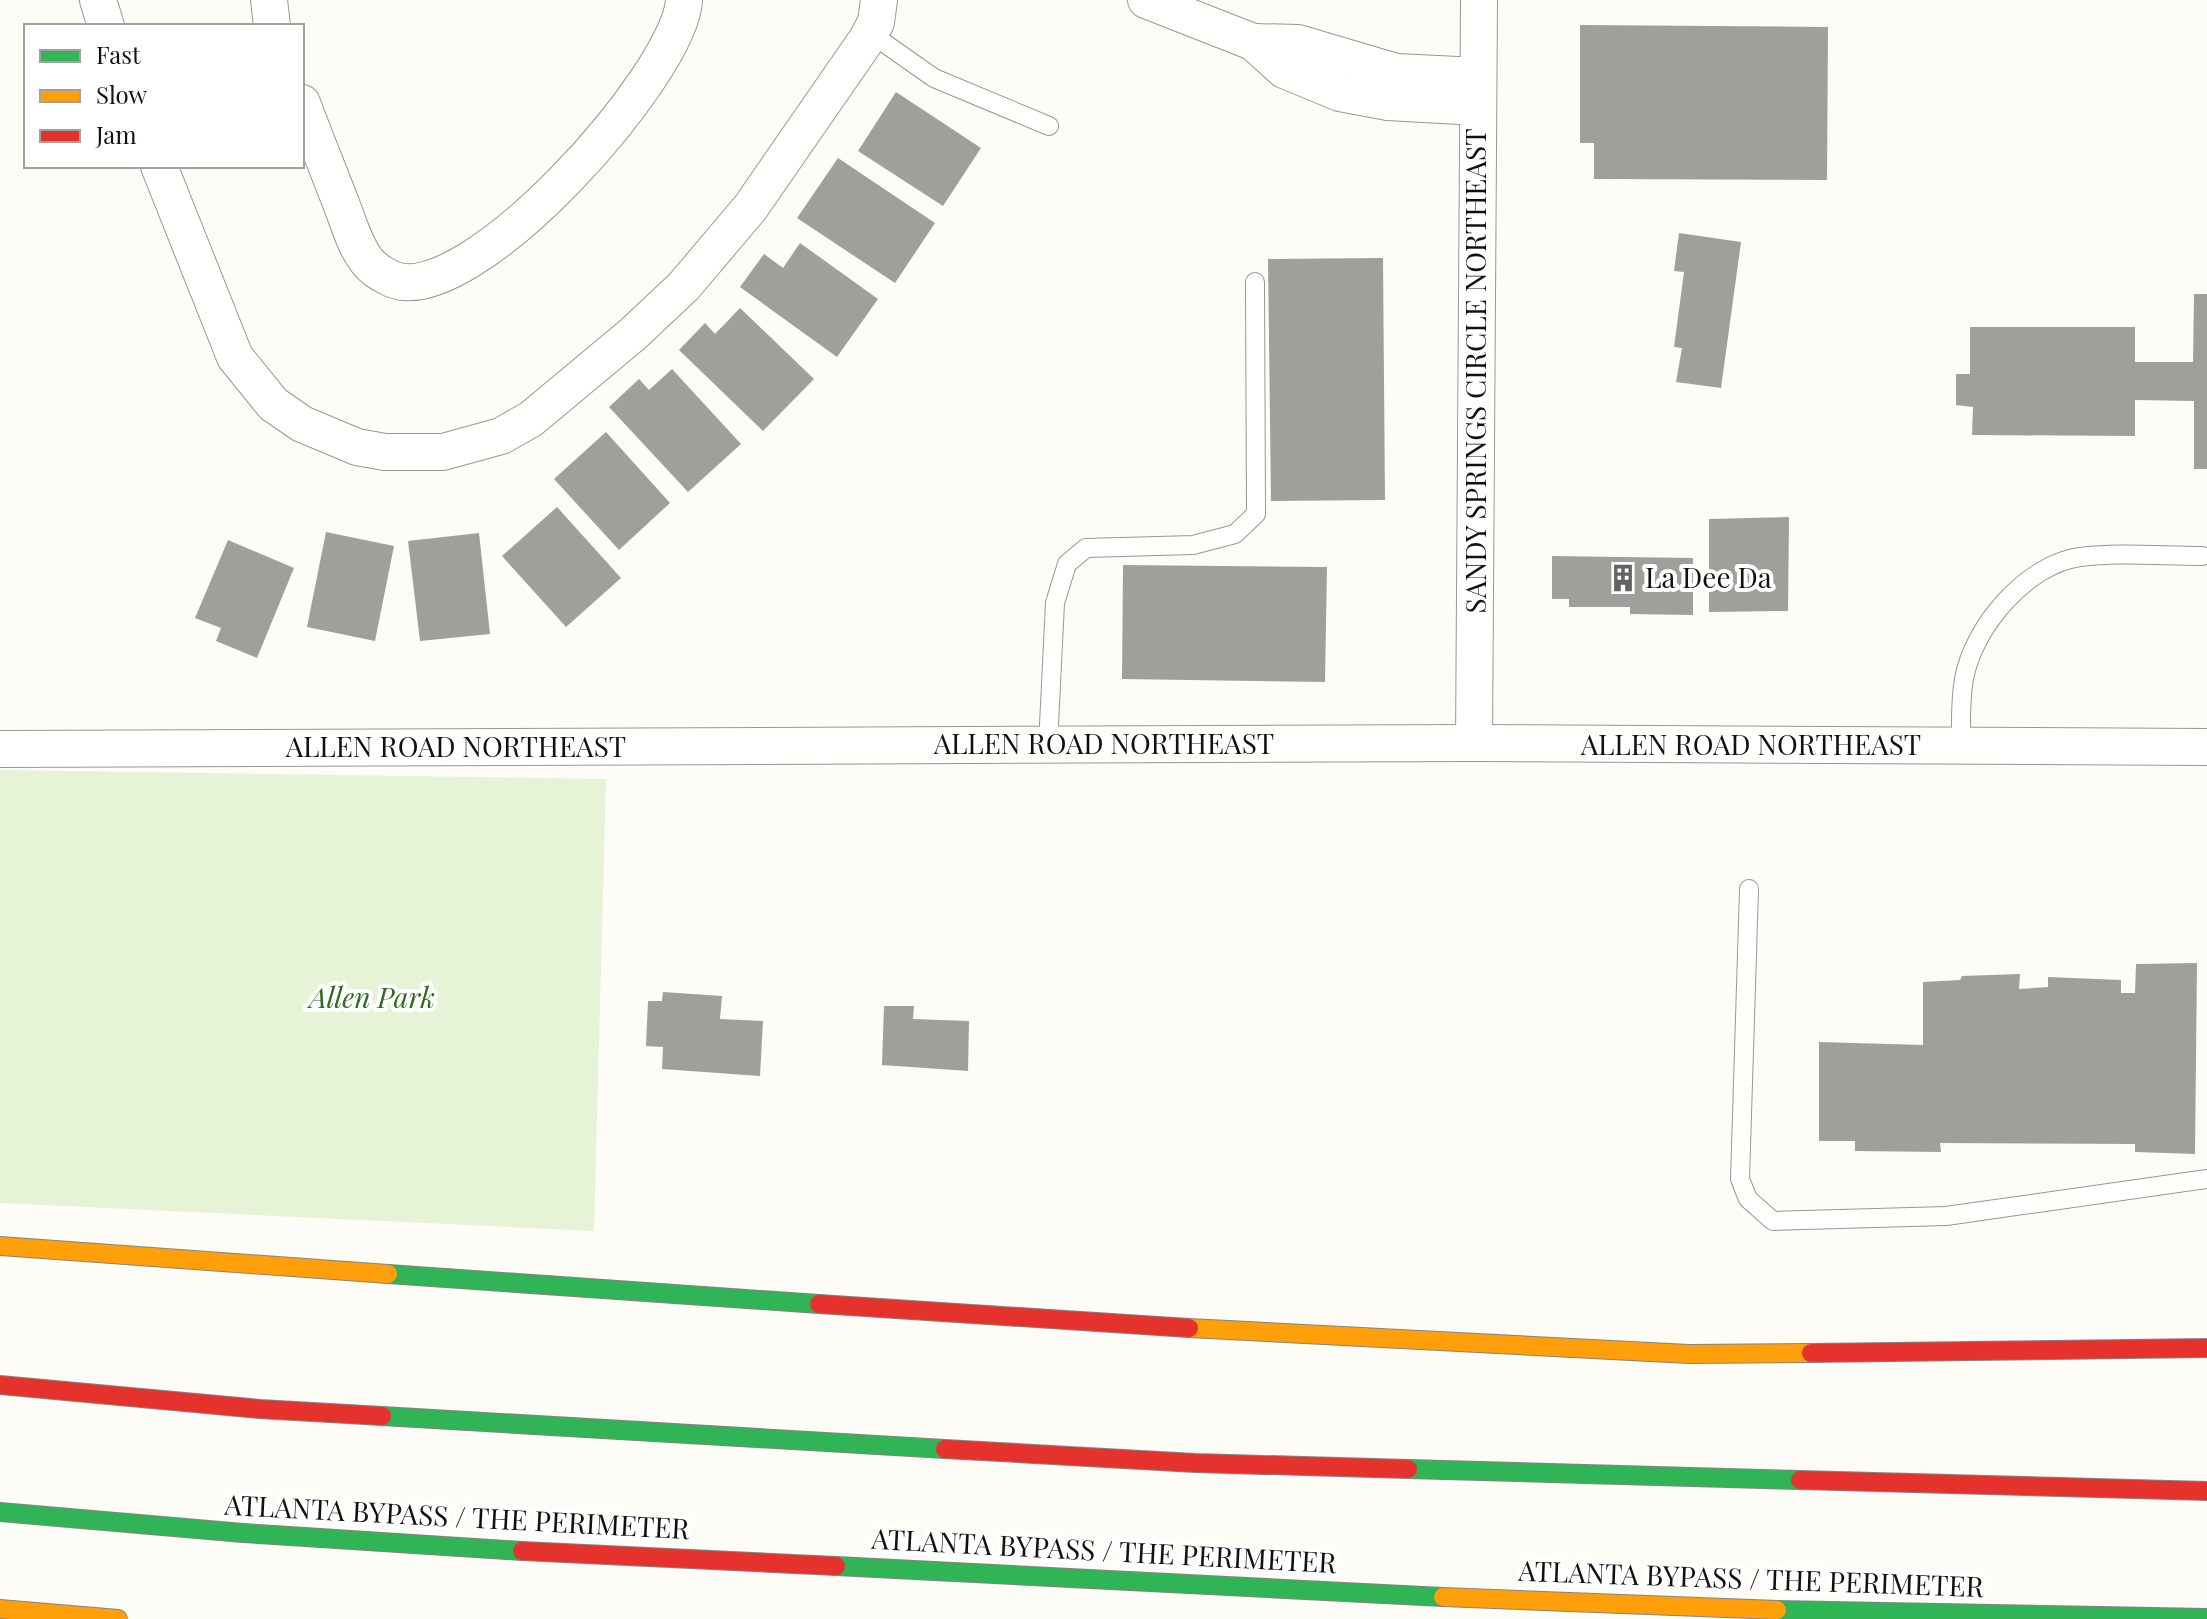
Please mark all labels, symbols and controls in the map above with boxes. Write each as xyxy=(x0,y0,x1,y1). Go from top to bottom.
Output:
legend xyxy=(24,24,304,168)
text: Fast xyxy=(96,38,141,70)
text: Slow xyxy=(96,78,148,110)
text: Jam xyxy=(95,118,137,150)
street label: SANDY SPRINGS CIRCLE NORTHEAST xyxy=(1456,128,1493,614)
place label: La Dee Da xyxy=(1645,558,1772,595)
building icon: La Dee Da xyxy=(1608,563,1638,593)
street label: ALLEN ROAD NORTHEAST xyxy=(933,724,1274,761)
street label: ALLEN ROAD NORTHEAST xyxy=(1580,725,1921,762)
street label: ALLEN ROAD NORTHEAST xyxy=(285,727,626,764)
park label: Allen Park xyxy=(306,978,435,1015)
street label: ATLANTA BYPASS / THE PERIMETER xyxy=(223,1485,691,1546)
street label: ATLANTA BYPASS / THE PERIMETER xyxy=(870,1519,1338,1580)
street label: ATLANTA BYPASS / THE PERIMETER xyxy=(1517,1551,1985,1604)

